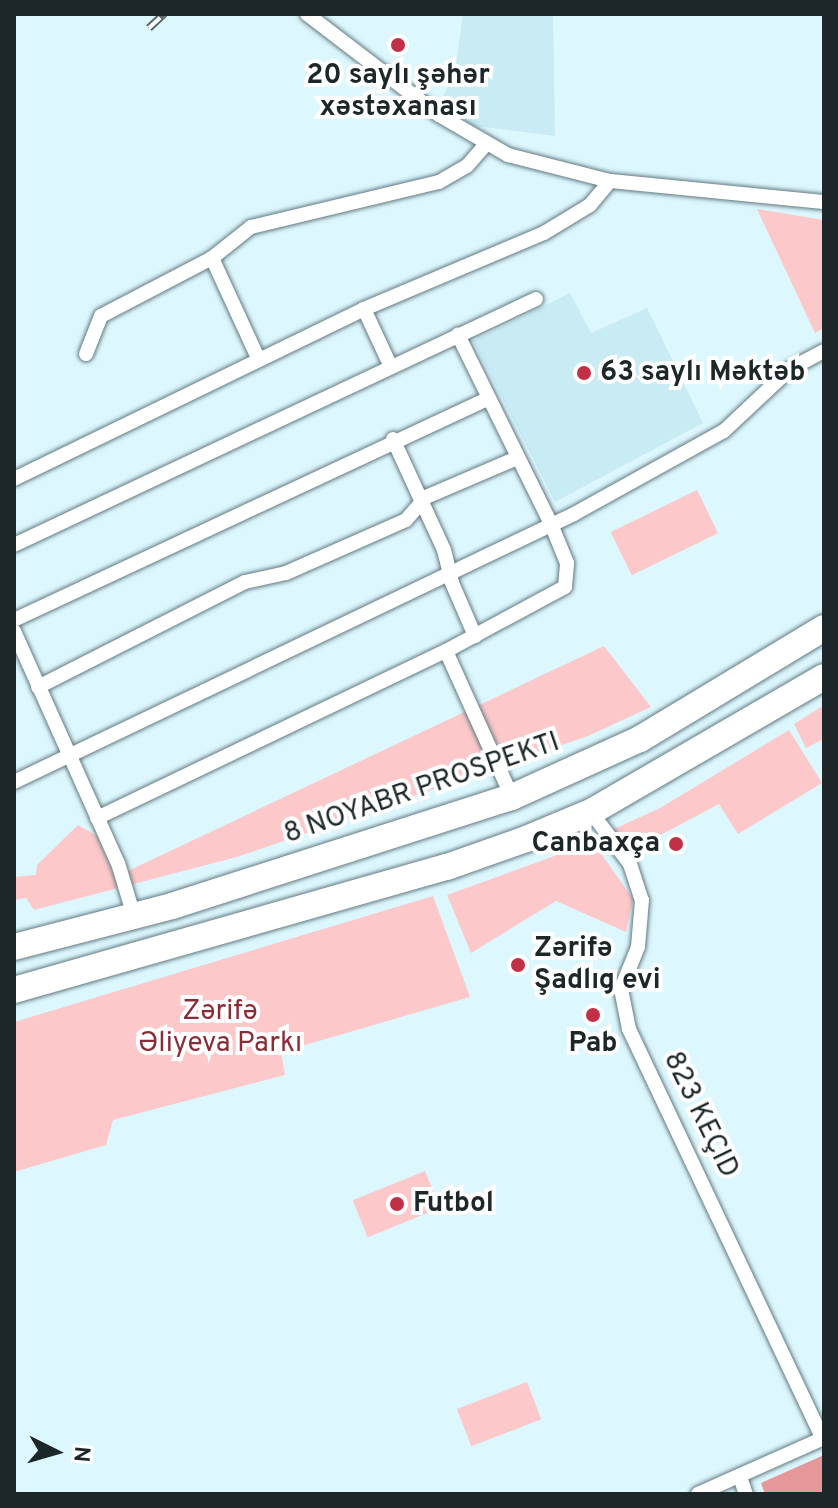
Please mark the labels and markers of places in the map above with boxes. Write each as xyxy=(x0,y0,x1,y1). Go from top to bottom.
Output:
marker: 20 saylı şəhər xəstəxanası xyxy=(387,34,409,56)
place label: 20 saylı şəhər xəstəxanası xyxy=(306,59,490,125)
place label: 63 saylı Məktəb xyxy=(600,356,805,390)
marker: 63 saylı Məktəb xyxy=(575,364,593,382)
place label: Canbaxça xyxy=(532,827,660,861)
marker: Canbaxça xyxy=(667,835,685,853)
place label: Zərifə Şadlıg evi xyxy=(534,932,661,998)
marker: Zərifə Şadlıg evi xyxy=(509,956,527,974)
marker: Pab xyxy=(584,1006,602,1024)
place label: Pab xyxy=(568,1027,618,1061)
place label: Futbol xyxy=(413,1187,494,1221)
marker: Futbol xyxy=(388,1195,406,1213)

